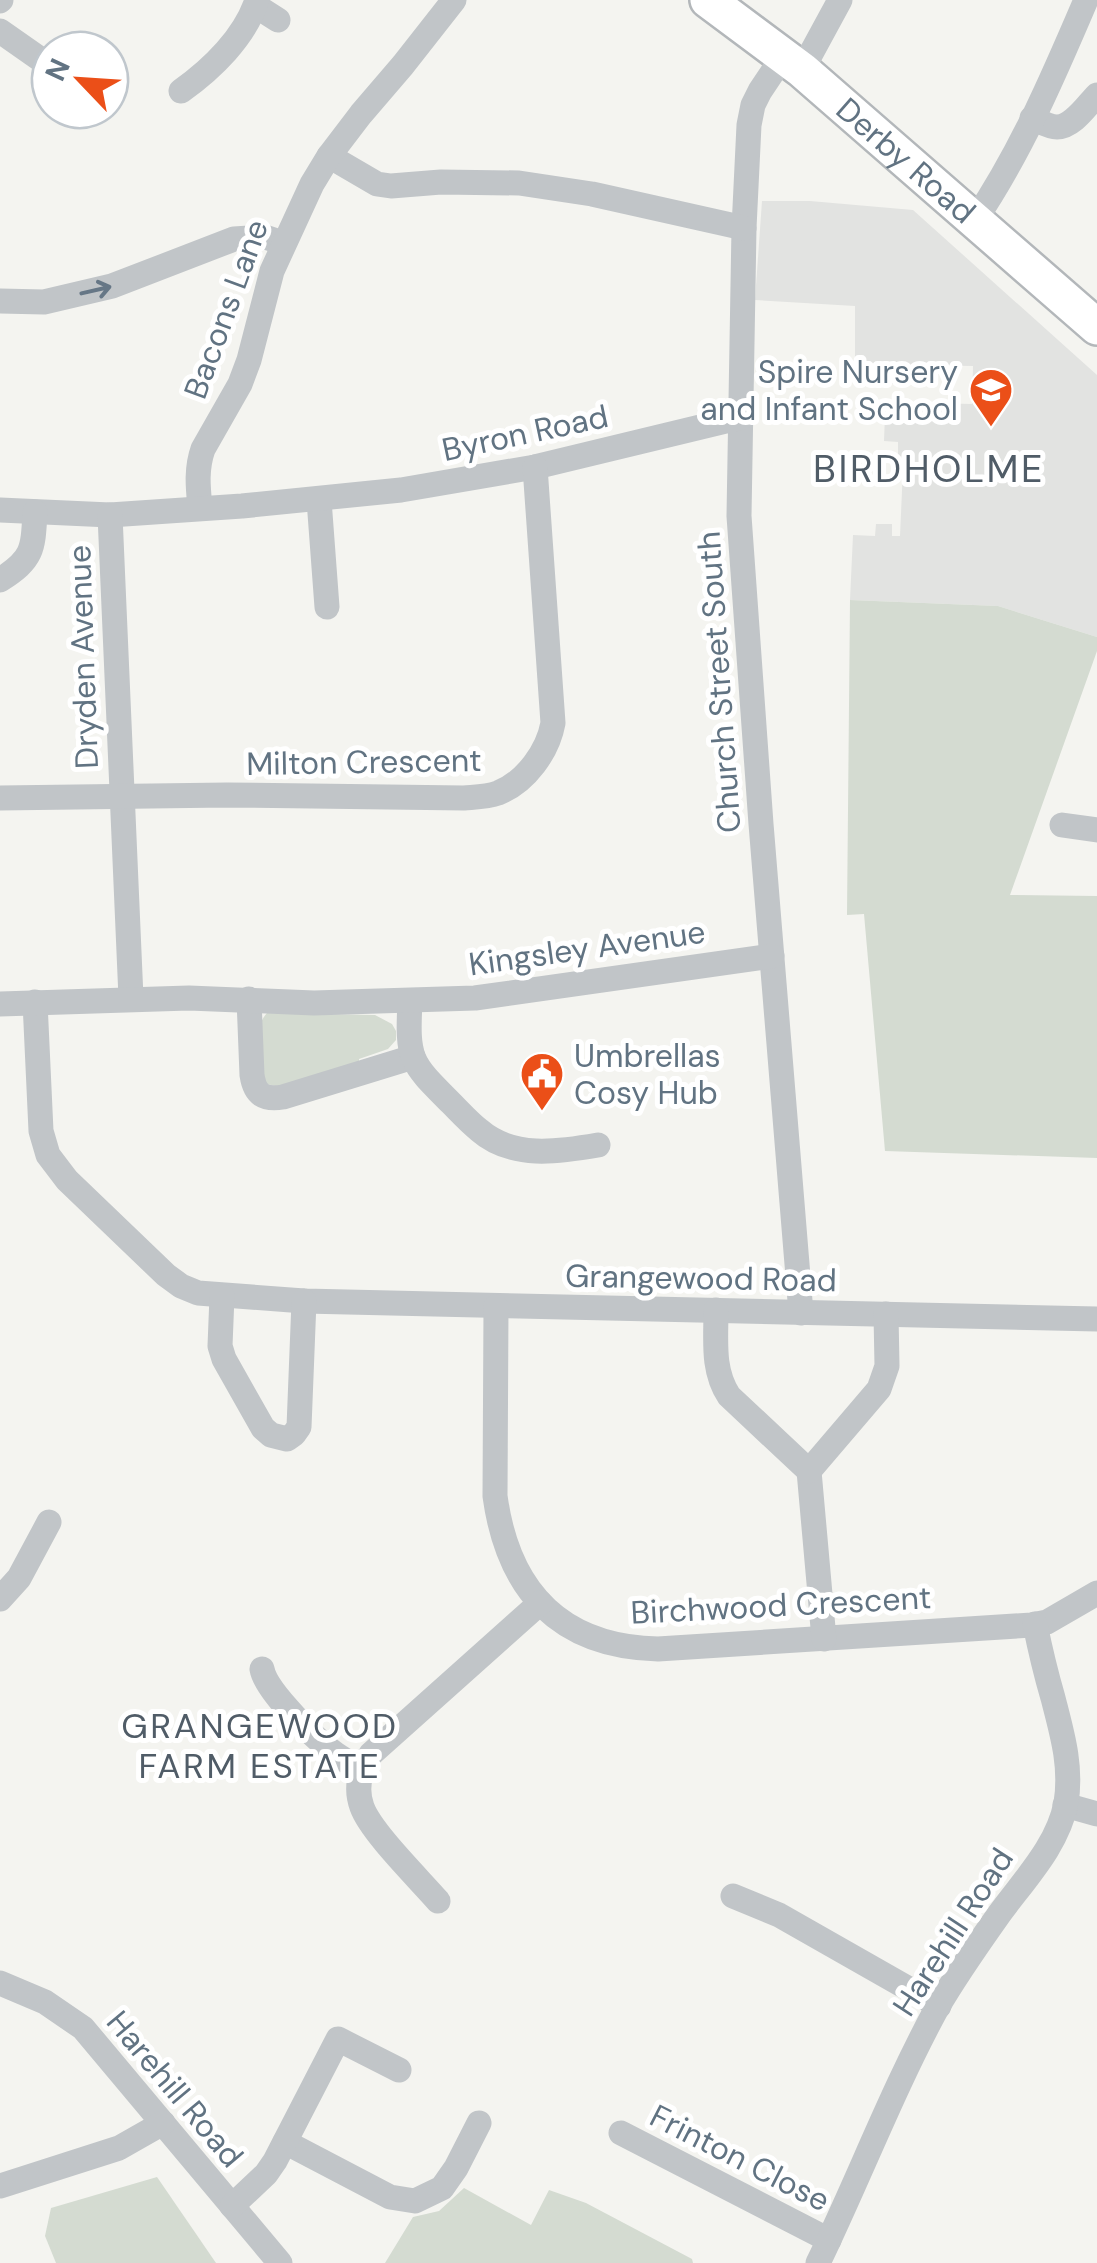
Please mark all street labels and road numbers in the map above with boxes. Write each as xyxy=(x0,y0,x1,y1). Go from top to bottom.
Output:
street label: Derby Road xyxy=(827,88,984,233)
street label: Bacons Lane xyxy=(174,214,278,404)
street label: Byron Road xyxy=(438,395,612,471)
street label: Church Street South xyxy=(688,530,750,834)
street label: Dryden Avenue xyxy=(58,544,108,770)
street label: Milton Crescent xyxy=(246,739,482,785)
street label: Kingsley Avenue xyxy=(466,911,708,985)
street label: Grangewood Road xyxy=(565,1255,837,1301)
street label: Birchwood Crescent xyxy=(630,1576,932,1634)
street label: Harehill Road xyxy=(883,1840,1023,2024)
street label: Harehill Road xyxy=(97,2002,253,2176)
street label: Frinton Close xyxy=(643,2095,837,2221)

